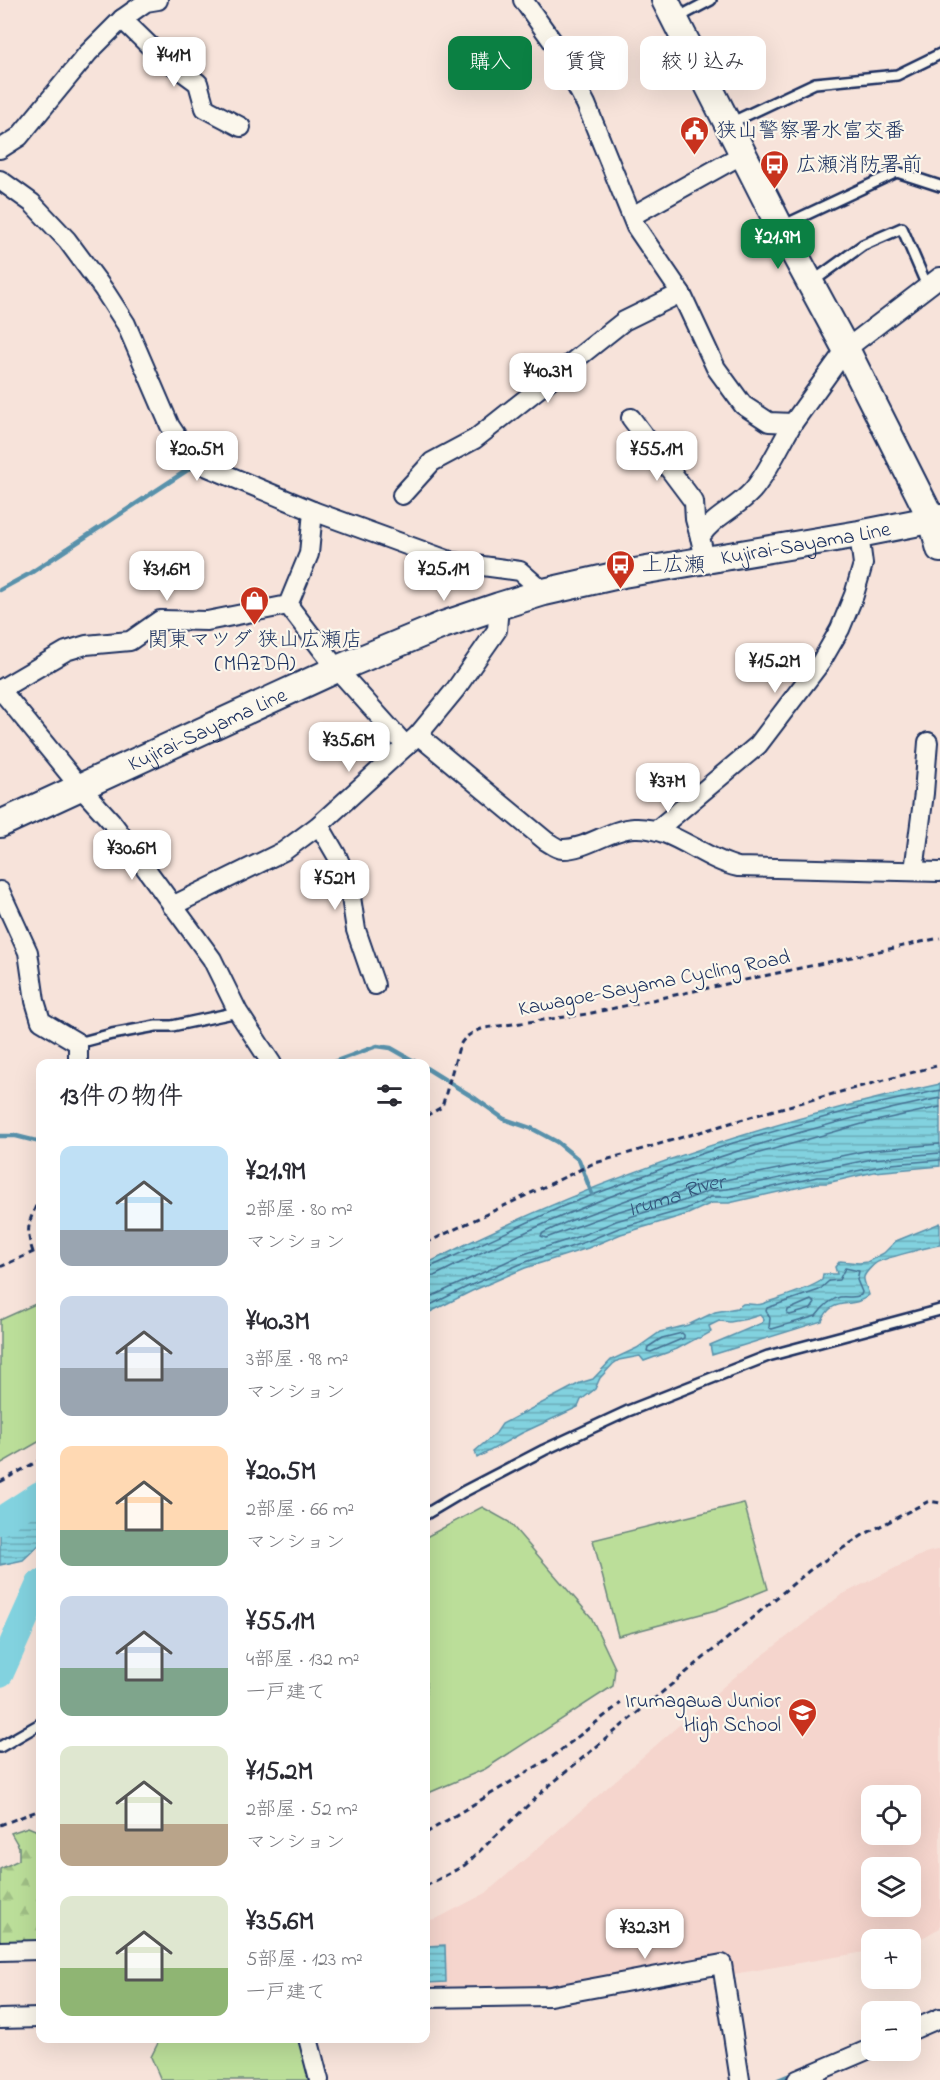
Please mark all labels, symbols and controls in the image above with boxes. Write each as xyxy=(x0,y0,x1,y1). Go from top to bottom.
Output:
chip: 購入 xyxy=(448,36,532,90)
chip: 賃貸 xyxy=(544,36,628,90)
chip: 絞り込み xyxy=(640,36,766,90)
pin: ¥41M xyxy=(138,37,210,88)
text: ¥41M xyxy=(157,42,191,71)
public building icon: 狭山警察署水富交番 xyxy=(679,114,711,156)
place label: 狭山警察署水富交番 xyxy=(716,117,905,147)
bus stop icon: 広瀬消防署前 xyxy=(759,148,791,190)
place label: 広瀬消防署前 xyxy=(796,151,922,181)
pin: ¥21.9M xyxy=(729,219,827,270)
text: ¥21.9M xyxy=(755,224,801,253)
pin: ¥40.3M xyxy=(499,353,597,404)
text: ¥40.3M xyxy=(523,358,573,387)
pin: ¥20.5M xyxy=(148,431,246,482)
pin: ¥55.1M xyxy=(608,431,706,482)
text: ¥20.5M xyxy=(170,436,224,465)
text: ¥55.1M xyxy=(630,436,684,465)
street label: Kujirai-Sayama Line xyxy=(719,515,894,574)
bus stop icon: 上広瀬 xyxy=(605,548,637,590)
pin: ¥31.6M xyxy=(118,551,216,602)
pin: ¥25.1M xyxy=(395,551,493,602)
place label: 上広瀬 xyxy=(642,551,705,581)
text: ¥31.6M xyxy=(143,556,191,585)
text: ¥25.1M xyxy=(418,556,470,585)
shop icon: 関東マツダ 狭山広瀬店 (MAZDA) xyxy=(239,584,271,626)
place label: 関東マツダ 狭山広瀬店 (MAZDA) xyxy=(147,626,363,680)
pin: ¥15.2M xyxy=(726,643,824,694)
text: ¥15.2M xyxy=(749,648,801,677)
street label: Kujirai-Sayama Line xyxy=(124,681,293,780)
pin: ¥35.6M xyxy=(300,722,398,773)
text: ¥35.6M xyxy=(323,727,375,756)
pin: ¥37M xyxy=(632,763,704,814)
text: ¥37M xyxy=(650,768,686,797)
pin: ¥30.6M xyxy=(83,830,181,881)
text: ¥30.6M xyxy=(107,835,157,864)
pin: ¥52M xyxy=(299,860,371,911)
text: ¥52M xyxy=(314,865,356,894)
street label: Kawagoe-Sayama Cycling Road xyxy=(516,943,793,1027)
text: 13件の物件 xyxy=(60,1079,183,1117)
icon: filters xyxy=(373,1079,406,1112)
text: ¥21.9M xyxy=(246,1154,306,1192)
water label: Iruma River xyxy=(624,1167,729,1227)
icon: home xyxy=(108,1170,180,1242)
text: 2部屋 · 80 m² xyxy=(246,1196,353,1225)
text: マンション xyxy=(246,1229,345,1258)
text: ¥40.3M xyxy=(246,1304,310,1342)
icon: home xyxy=(108,1320,180,1392)
text: 3部屋 · 98 m² xyxy=(246,1346,349,1375)
text: マンション xyxy=(246,1379,345,1408)
text: ¥20.5M xyxy=(246,1454,316,1492)
icon: home xyxy=(108,1470,180,1542)
text: 2部屋 · 66 m² xyxy=(246,1496,354,1525)
text: マンション xyxy=(246,1529,345,1558)
text: ¥55.1M xyxy=(246,1604,315,1642)
icon: home xyxy=(108,1620,180,1692)
text: 4部屋 · 132 m² xyxy=(246,1646,360,1675)
text: 一戸建て xyxy=(246,1679,326,1708)
place label: Irumagawa Junior High School xyxy=(625,1687,781,1743)
school or university icon: Irumagawa Junior High School xyxy=(786,1696,818,1738)
text: ¥15.2M xyxy=(246,1754,313,1792)
icon: home xyxy=(108,1770,180,1842)
map controls xyxy=(861,1785,921,2061)
button: locate xyxy=(861,1785,921,1845)
text: 2部屋 · 52 m² xyxy=(246,1796,358,1825)
text: マンション xyxy=(246,1829,345,1858)
button: layers xyxy=(861,1857,921,1917)
text: ¥35.6M xyxy=(246,1904,314,1942)
pin: ¥32.3M xyxy=(596,1909,694,1960)
text: ¥32.3M xyxy=(620,1914,670,1943)
icon: home xyxy=(108,1920,180,1992)
button: + xyxy=(861,1929,921,1989)
text: 5部屋 · 123 m² xyxy=(246,1946,363,1975)
text: 一戸建て xyxy=(246,1979,326,2008)
button: − xyxy=(861,2001,921,2061)

